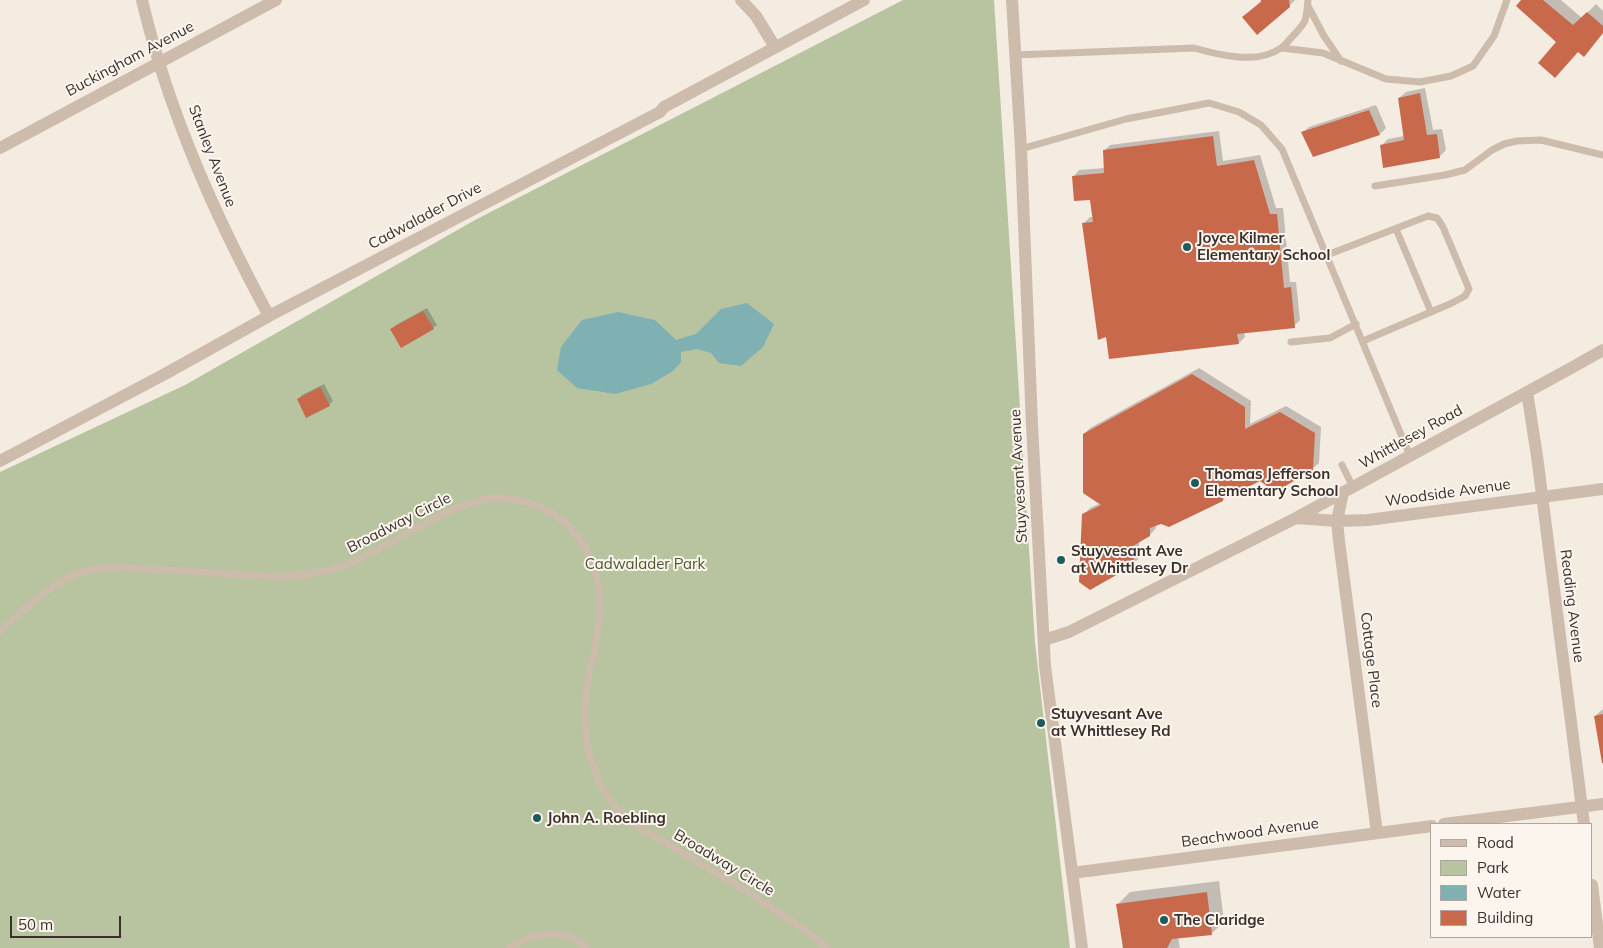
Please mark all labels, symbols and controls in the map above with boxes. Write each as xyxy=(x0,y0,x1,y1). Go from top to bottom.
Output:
street label: Buckingham Avenue xyxy=(63,18,197,100)
street label: Stanley Avenue xyxy=(184,102,240,210)
street label: Cadwalader Drive xyxy=(365,179,485,253)
place label: Joyce Kilmer Elementary School xyxy=(1197,229,1330,264)
marker: Joyce Kilmer Elementary School xyxy=(1181,241,1193,253)
street label: Whittlesey Road xyxy=(1356,401,1466,473)
street label: Stuyvesant Avenue xyxy=(1007,409,1031,543)
place label: Thomas Jefferson Elementary School xyxy=(1205,465,1338,500)
street label: Woodside Avenue xyxy=(1384,475,1512,511)
marker: Thomas Jefferson Elementary School xyxy=(1189,477,1201,489)
street label: Broadway Circle xyxy=(344,489,454,557)
place label: Stuyvesant Ave at Whittlesey Dr xyxy=(1071,542,1188,577)
street label: Reading Avenue xyxy=(1556,548,1588,664)
marker: Stuyvesant Ave at Whittlesey Dr xyxy=(1055,554,1067,566)
park label: Cadwalader Park xyxy=(585,555,705,573)
street label: Cottage Place xyxy=(1356,611,1386,709)
place label: Stuyvesant Ave at Whittlesey Rd xyxy=(1051,705,1170,740)
marker: Stuyvesant Ave at Whittlesey Rd xyxy=(1035,717,1047,729)
place label: John A. Roebling xyxy=(547,809,666,827)
marker: John A. Roebling xyxy=(531,812,543,824)
street label: Beachwood Avenue xyxy=(1180,814,1320,852)
legend xyxy=(1430,823,1593,938)
street label: Broadway Circle xyxy=(670,826,778,900)
text: Road xyxy=(1477,833,1514,852)
text: Park xyxy=(1477,858,1509,877)
text: Water xyxy=(1477,883,1521,902)
scale bar xyxy=(12,906,124,938)
text: Building xyxy=(1477,908,1533,927)
place label: The Claridge xyxy=(1174,911,1265,929)
marker: The Claridge xyxy=(1158,914,1170,926)
text: 50 m xyxy=(18,915,53,934)

